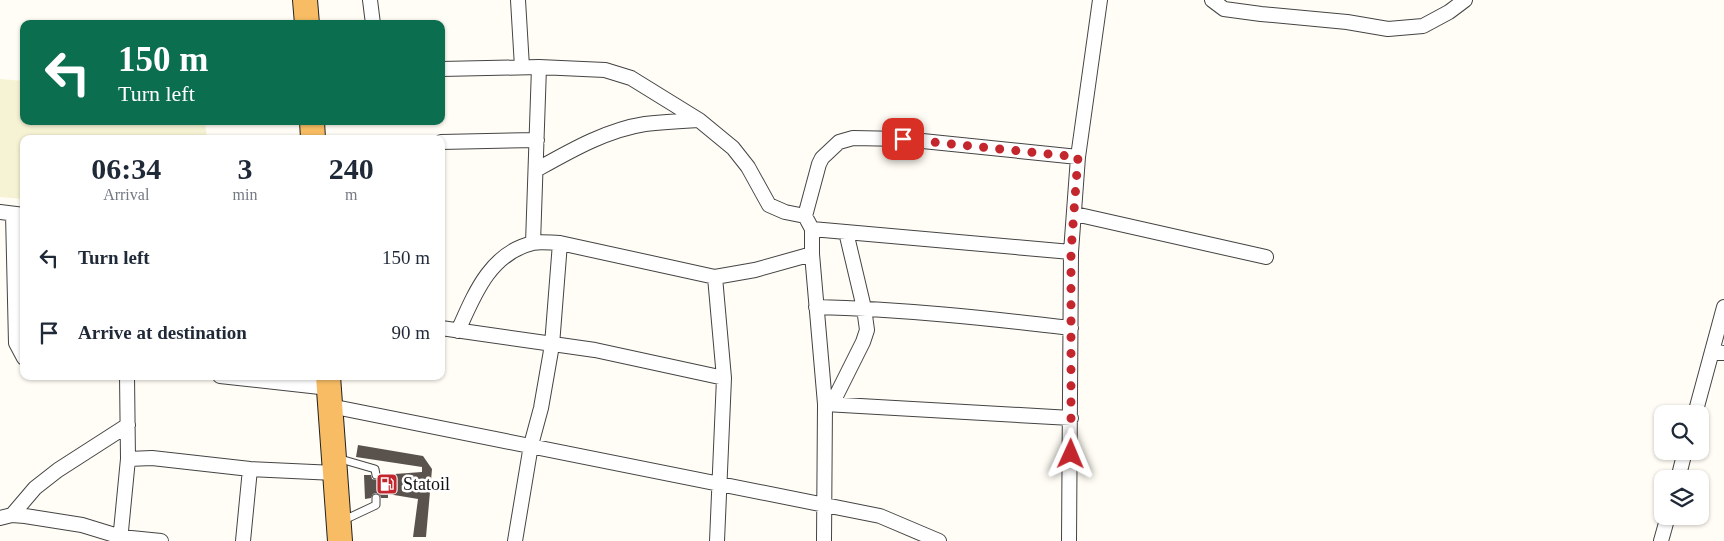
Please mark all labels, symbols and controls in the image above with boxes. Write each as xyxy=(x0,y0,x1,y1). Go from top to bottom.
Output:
icon: left xyxy=(35,40,100,105)
text: 150 m xyxy=(118,40,208,79)
text: Turn left xyxy=(118,81,195,106)
pin xyxy=(882,118,924,160)
icon: arrive xyxy=(889,125,917,153)
text: 06:34 xyxy=(91,152,161,185)
text: 3 xyxy=(237,152,252,185)
text: 240 xyxy=(329,152,374,185)
text: Arrival xyxy=(103,186,149,203)
text: min xyxy=(233,186,257,203)
text: m xyxy=(345,186,357,203)
icon: left xyxy=(35,244,63,272)
text: Turn left xyxy=(78,247,150,268)
text: 150 m xyxy=(382,247,430,268)
icon: arrive xyxy=(35,319,63,347)
text: Arrive at destination xyxy=(78,322,247,343)
text: 90 m xyxy=(391,322,430,343)
map controls xyxy=(1654,405,1709,525)
button: search xyxy=(1654,405,1709,460)
position arrow xyxy=(1044,427,1096,479)
button: layers xyxy=(1654,470,1709,525)
fuel station icon: Statoil xyxy=(375,472,399,496)
place label: Statoil xyxy=(403,474,450,494)

